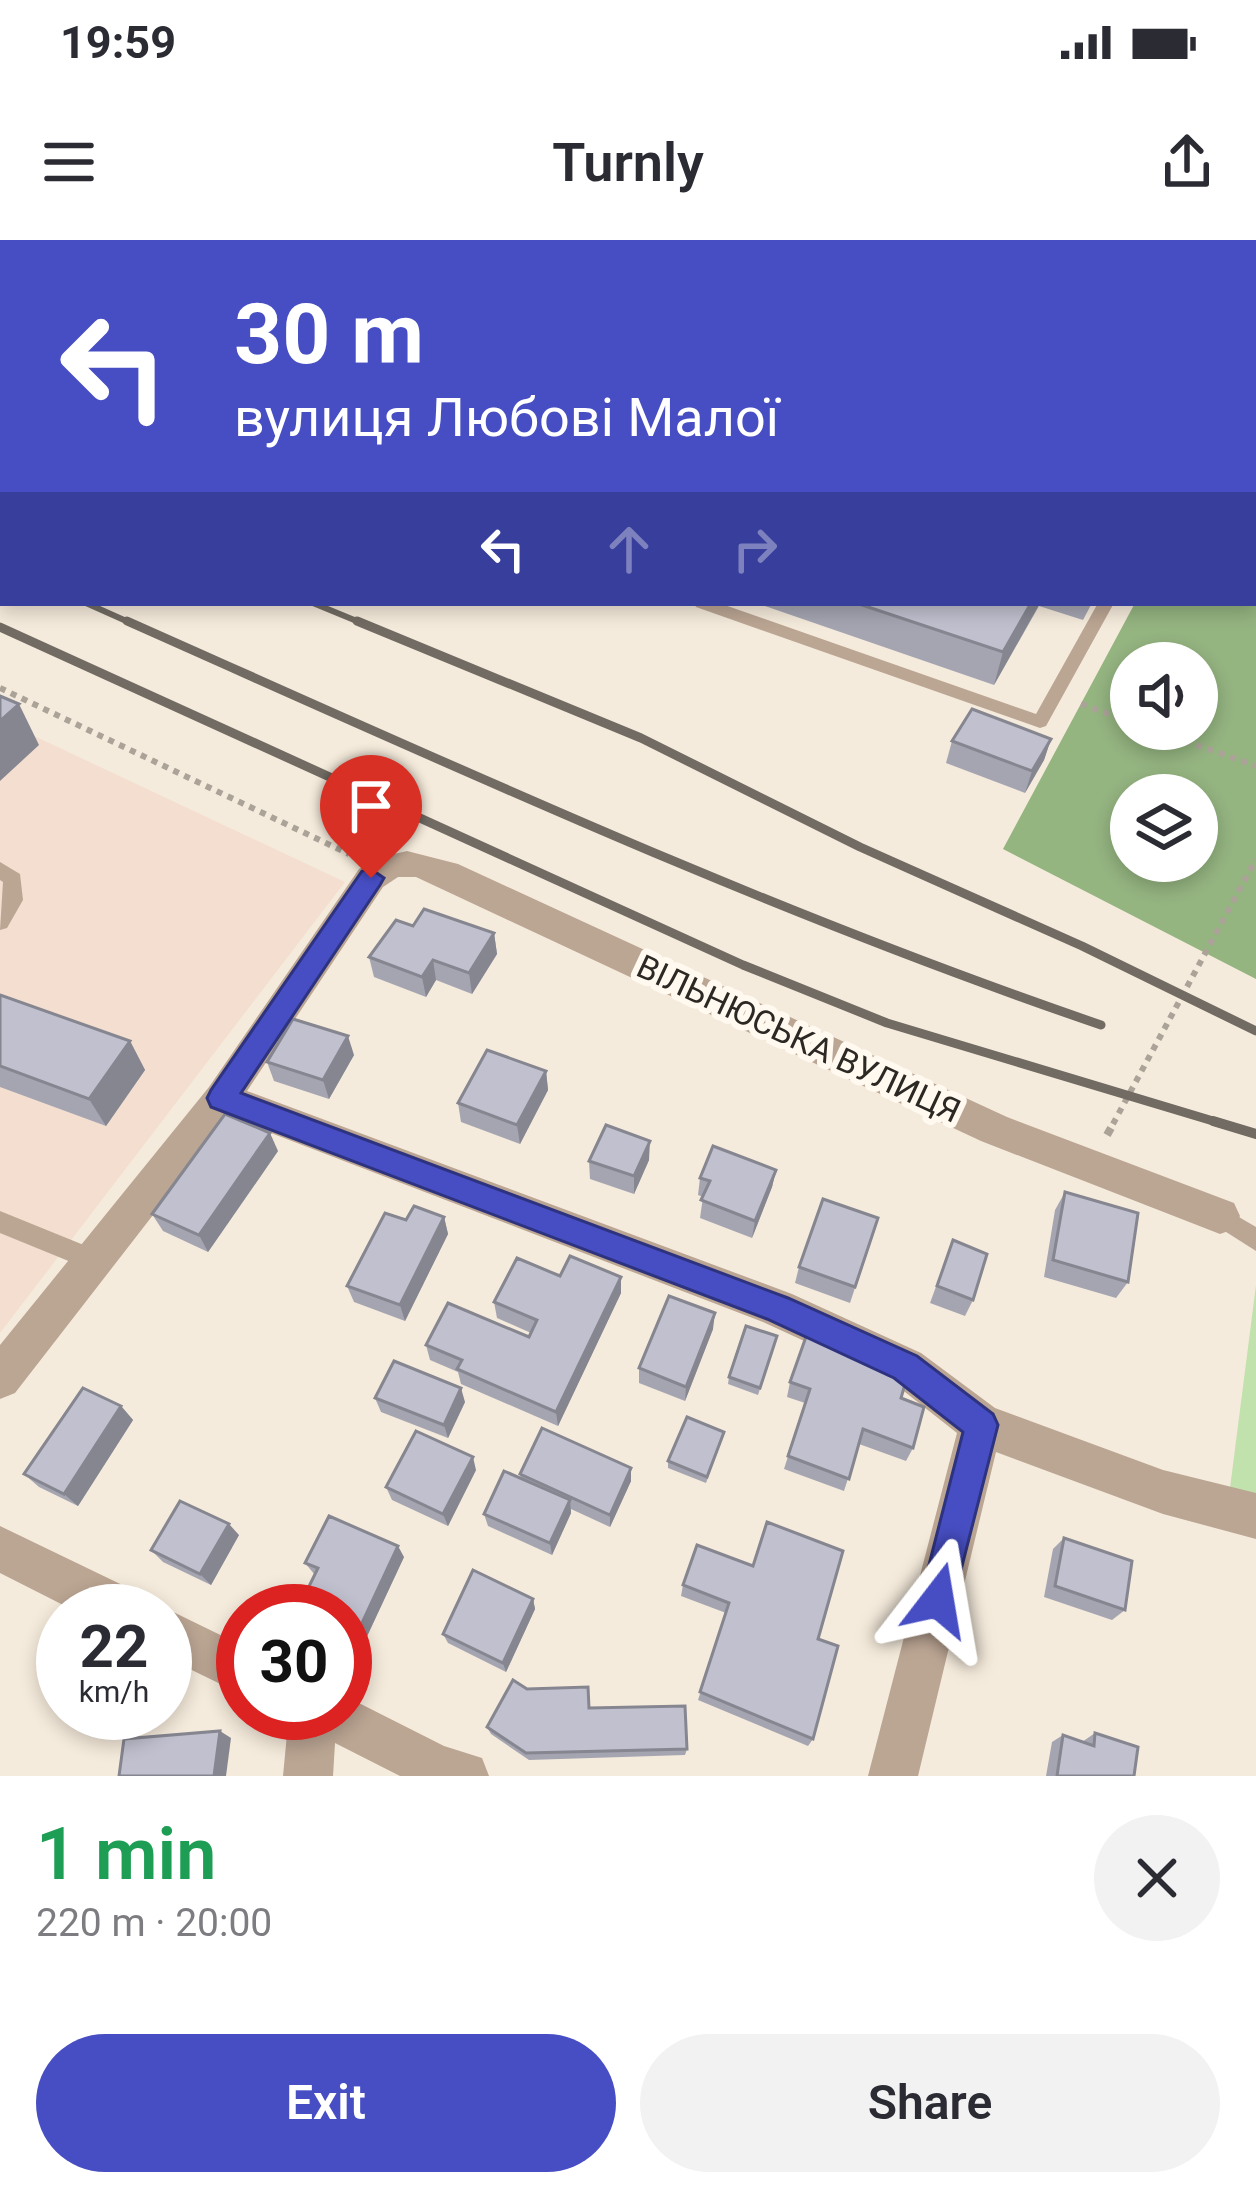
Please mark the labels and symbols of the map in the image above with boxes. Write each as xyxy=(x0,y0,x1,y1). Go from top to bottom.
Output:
pin xyxy=(320,755,422,878)
street label: ВІЛЬНЮСЬКА ВУЛИЦЯ xyxy=(631,946,967,1131)
position arrow xyxy=(875,1537,1001,1663)
speed limit sign: 30 xyxy=(216,1584,372,1740)

